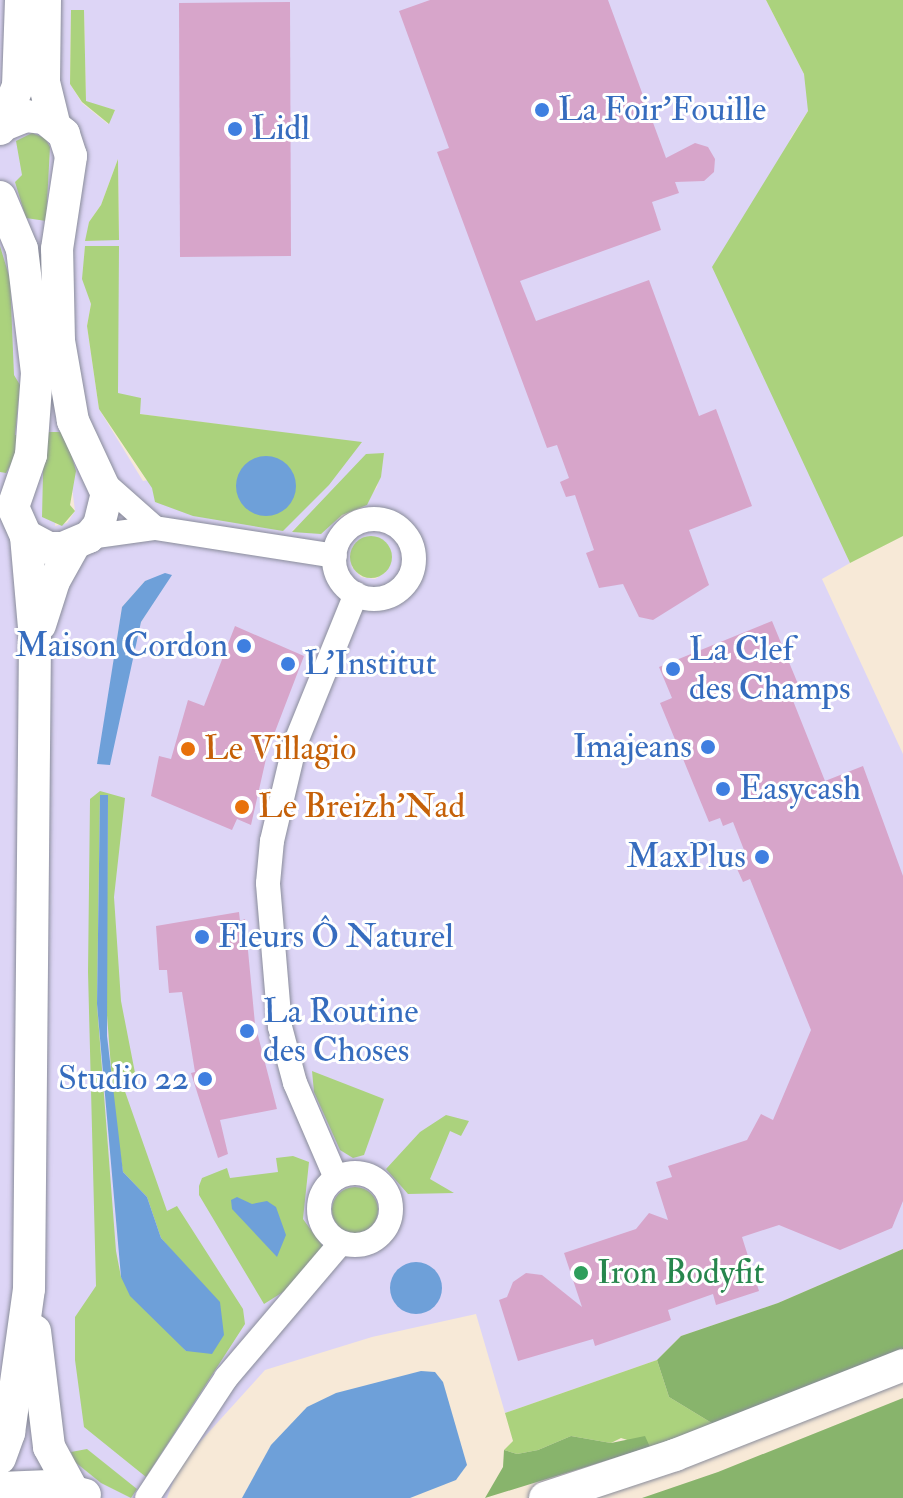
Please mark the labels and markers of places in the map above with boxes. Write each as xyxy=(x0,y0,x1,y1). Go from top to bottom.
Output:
place label: La Foir'Fouille xyxy=(558,90,766,130)
marker: La Foir'Fouille xyxy=(533,101,551,119)
place label: Lidl xyxy=(251,109,310,149)
marker: Lidl xyxy=(226,120,244,138)
place label: Maison Cordon xyxy=(15,626,228,666)
place label: La Clef des Champs xyxy=(689,629,851,708)
marker: Maison Cordon xyxy=(235,637,253,655)
place label: L'Institut xyxy=(304,644,437,684)
marker: L'Institut xyxy=(279,655,297,673)
marker: La Clef des Champs xyxy=(664,660,682,678)
place label: Imajeans xyxy=(573,727,692,767)
place label: Le Villagio xyxy=(204,729,356,769)
marker: Imajeans xyxy=(699,738,717,756)
marker: Le Villagio xyxy=(179,740,197,758)
place label: Easycash xyxy=(739,769,861,809)
marker: Easycash xyxy=(714,780,732,798)
place label: Le Breizh'Nad xyxy=(258,787,465,827)
marker: Le Breizh'Nad xyxy=(233,798,251,816)
place label: MaxPlus xyxy=(627,837,746,877)
marker: MaxPlus xyxy=(753,848,771,866)
place label: Fleurs Ô Naturel xyxy=(218,917,454,957)
marker: Fleurs Ô Naturel xyxy=(193,928,211,946)
place label: La Routine des Choses xyxy=(263,991,418,1070)
marker: La Routine des Choses xyxy=(238,1022,256,1040)
place label: Studio 22 xyxy=(58,1059,189,1099)
marker: Studio 22 xyxy=(196,1070,214,1088)
place label: Iron Bodyfit xyxy=(597,1253,764,1293)
marker: Iron Bodyfit xyxy=(572,1264,590,1282)

